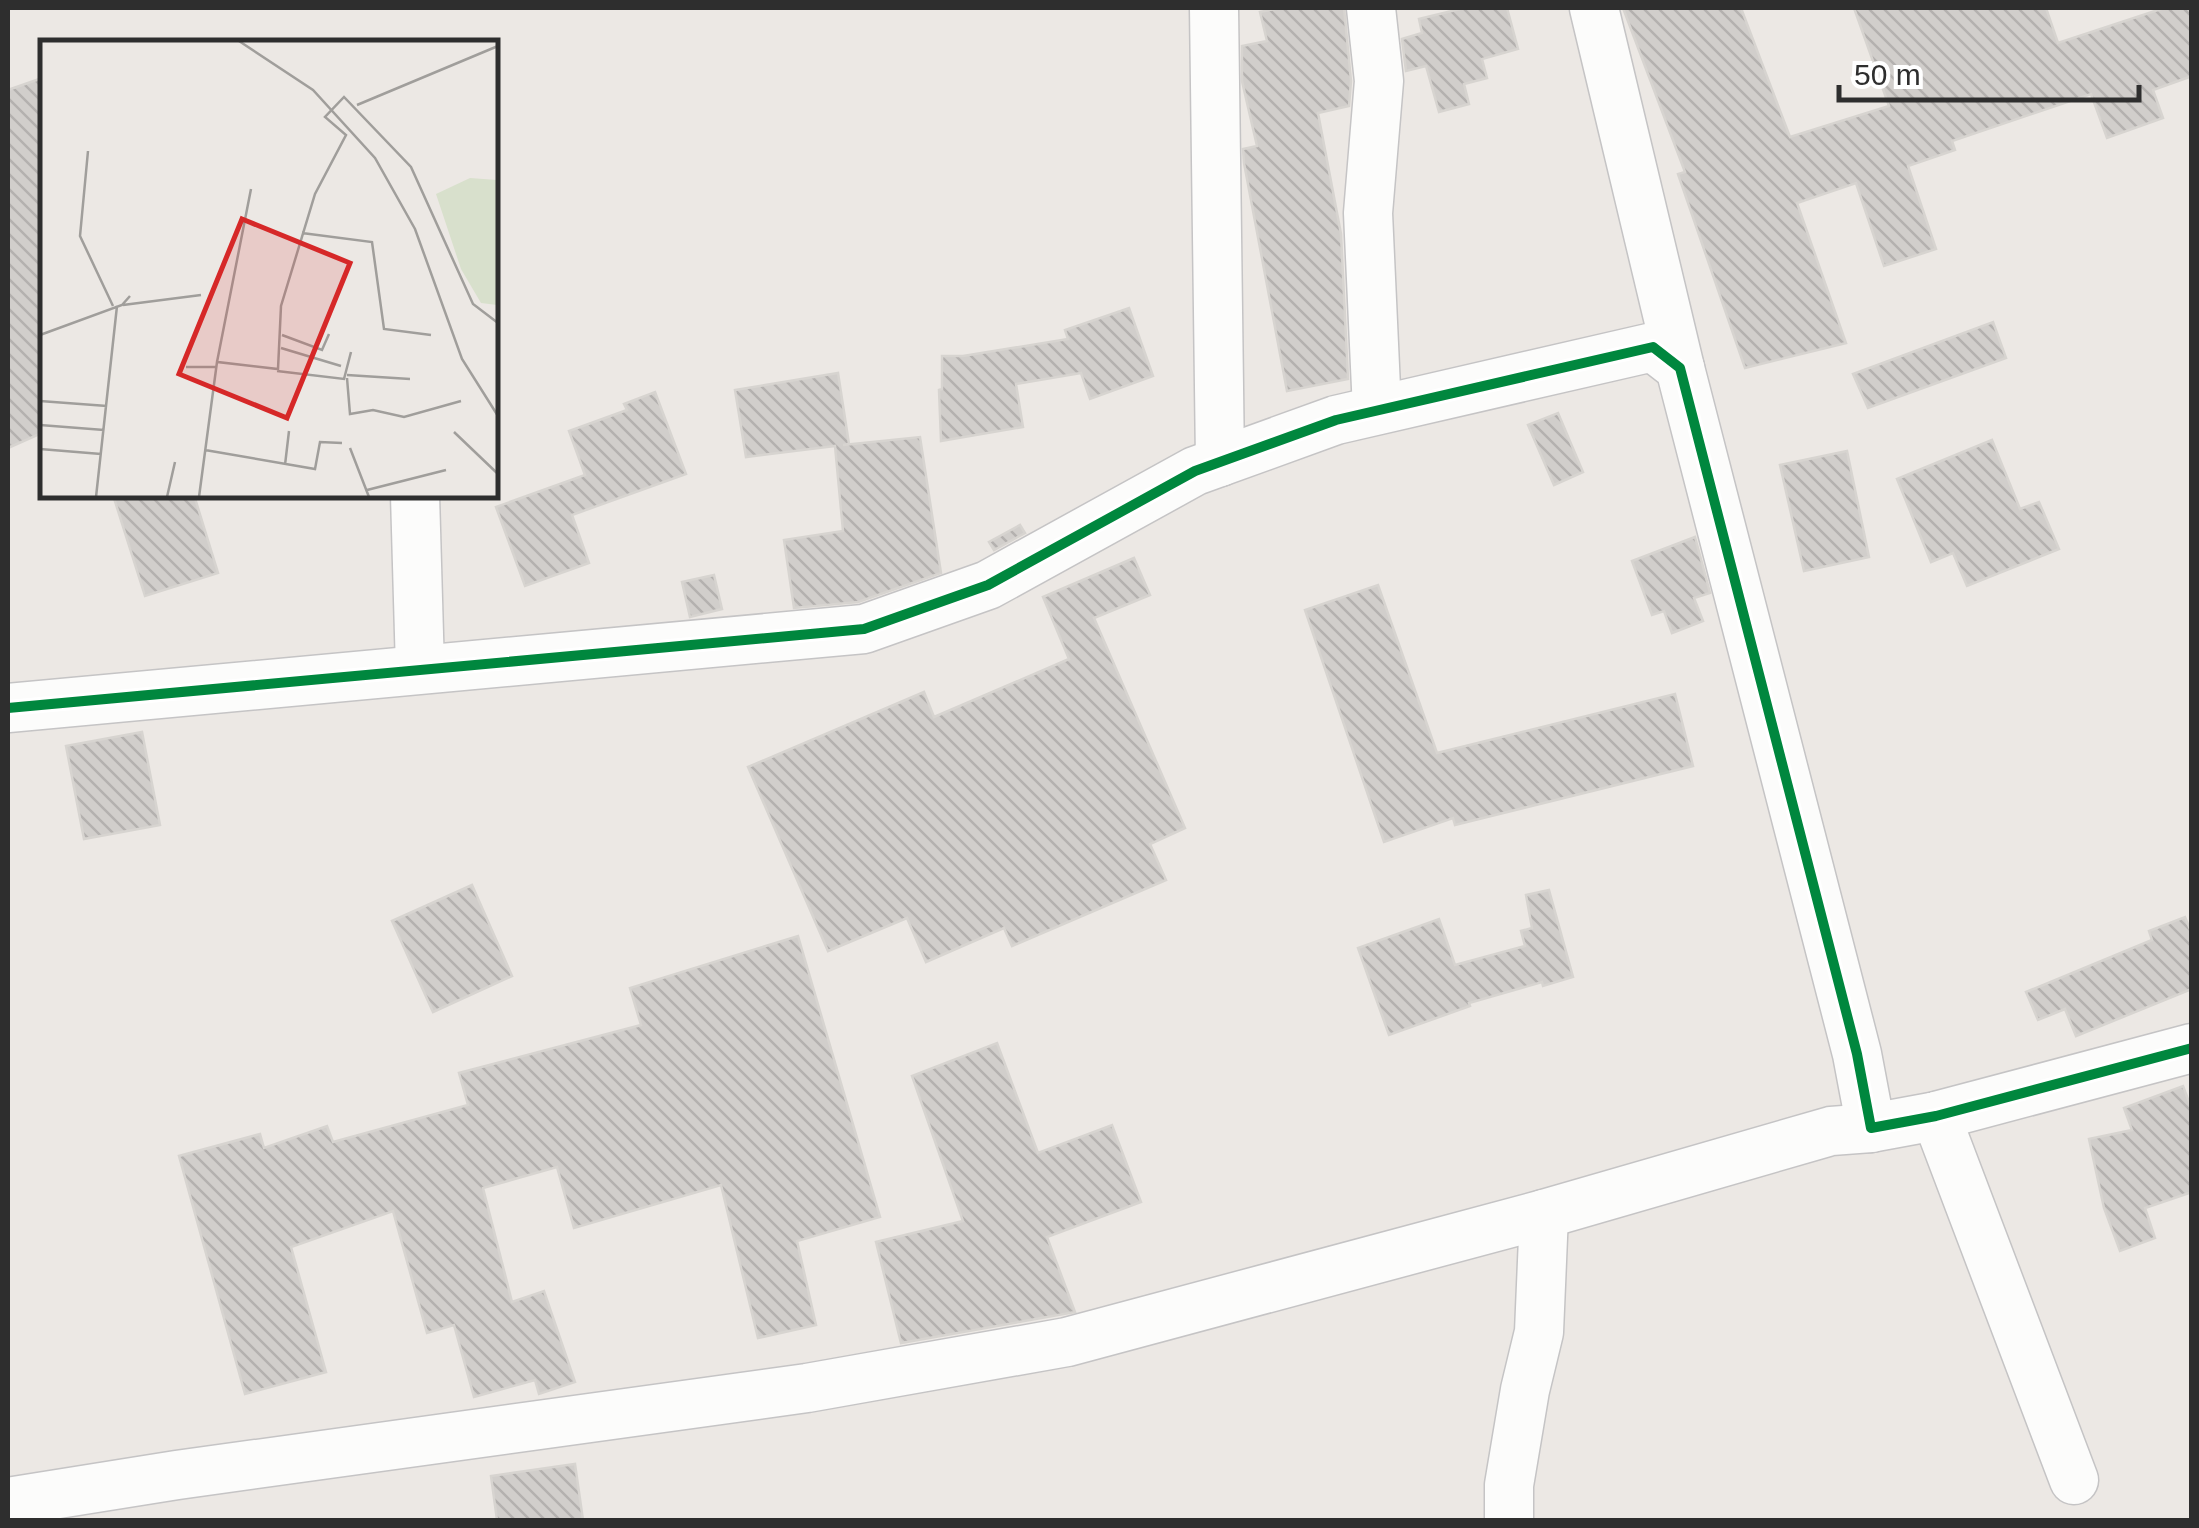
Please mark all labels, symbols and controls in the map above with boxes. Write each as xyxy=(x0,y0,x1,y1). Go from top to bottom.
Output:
inset map xyxy=(40,40,498,498)
scale bar xyxy=(1839,40,2139,102)
text: 50 m xyxy=(1854,58,1921,91)

